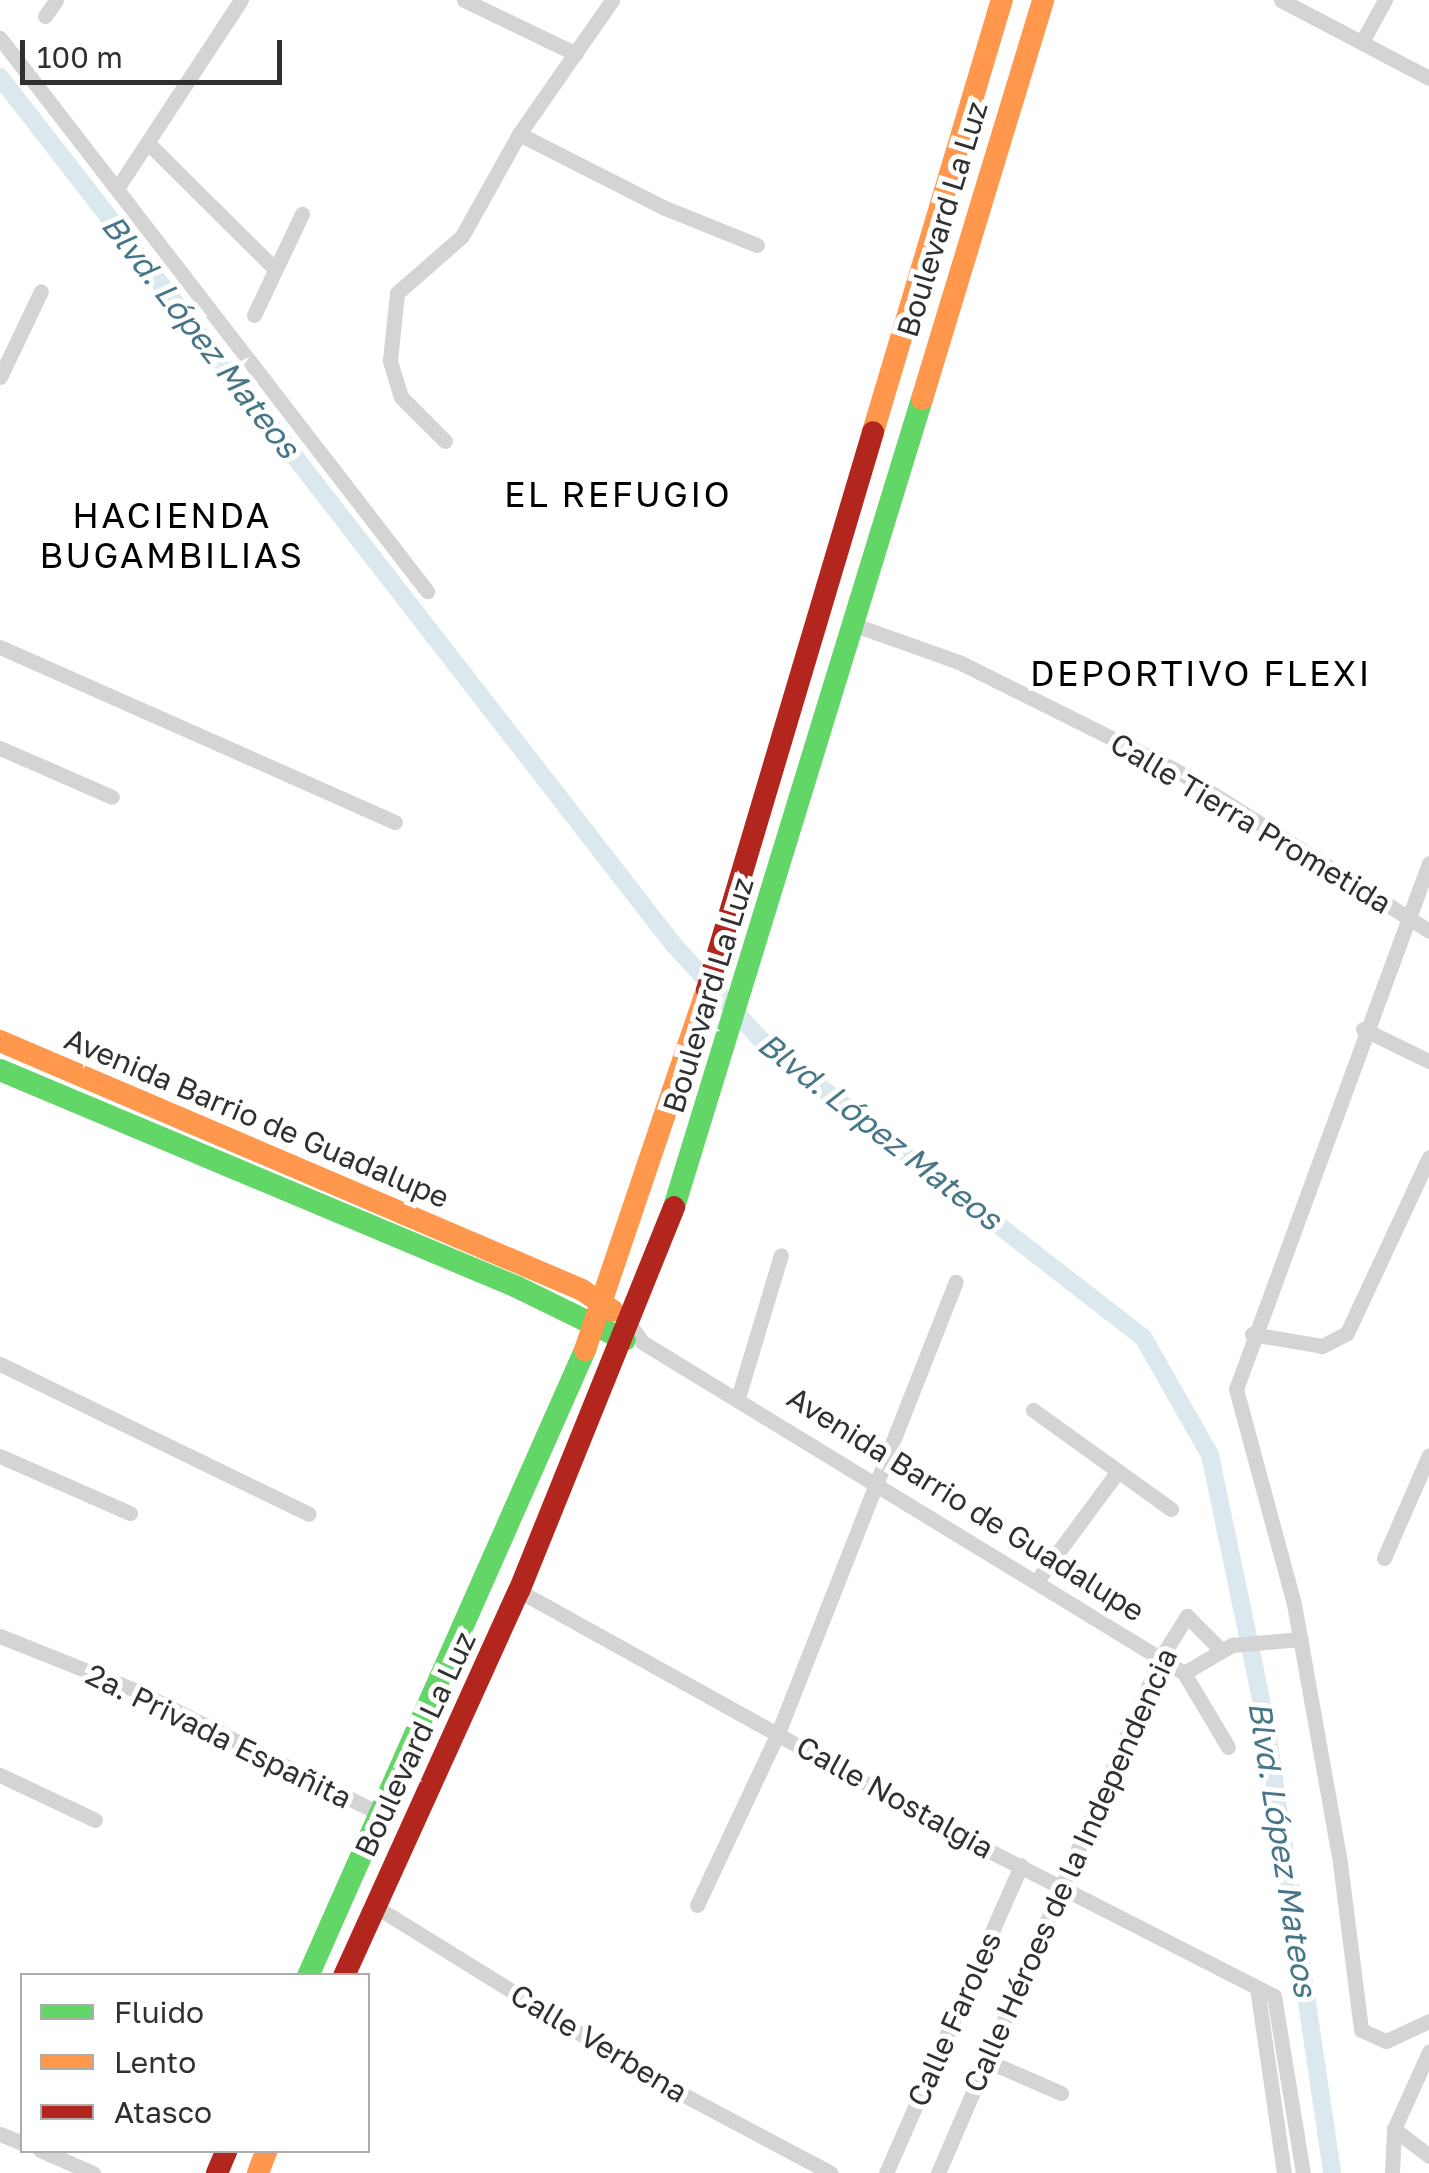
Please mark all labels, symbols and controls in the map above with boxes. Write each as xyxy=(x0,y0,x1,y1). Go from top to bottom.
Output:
scale bar xyxy=(25,20,288,82)
text: 100 m xyxy=(37,39,123,75)
street label: Boulevard La Luz xyxy=(889,97,995,341)
water label: Blvd. López Mateos xyxy=(94,207,308,465)
district label: EL REFUGIO xyxy=(504,473,732,515)
district label: HACIENDA BUGAMBILIAS xyxy=(40,494,304,576)
district label: DEPORTIVO FLEXI xyxy=(1030,652,1372,694)
street label: Calle Tierra Prometida xyxy=(1104,725,1398,921)
street label: Boulevard La Luz xyxy=(655,873,761,1117)
street label: Avenida Barrio de Guadalupe xyxy=(59,1021,455,1215)
water label: Blvd. López Mateos xyxy=(751,1024,1009,1238)
street label: Avenida Barrio de Guadalupe xyxy=(781,1379,1151,1629)
street label: Boulevard La Luz xyxy=(347,1626,483,1862)
street label: Calle Héroes de la Independencia xyxy=(955,1642,1185,2098)
street label: 2a. Privada Españita xyxy=(80,1656,358,1816)
water label: Blvd. López Mateos xyxy=(1241,1699,1325,1999)
street label: Calle Nostalgia xyxy=(790,1728,1000,1866)
street label: Calle Faroles xyxy=(899,1926,1009,2112)
legend xyxy=(20,1973,370,2153)
street label: Calle Verbena xyxy=(504,1976,694,2110)
text: Fluido xyxy=(114,1994,204,2030)
text: Lento xyxy=(114,2044,196,2080)
text: Atasco xyxy=(114,2094,212,2130)

